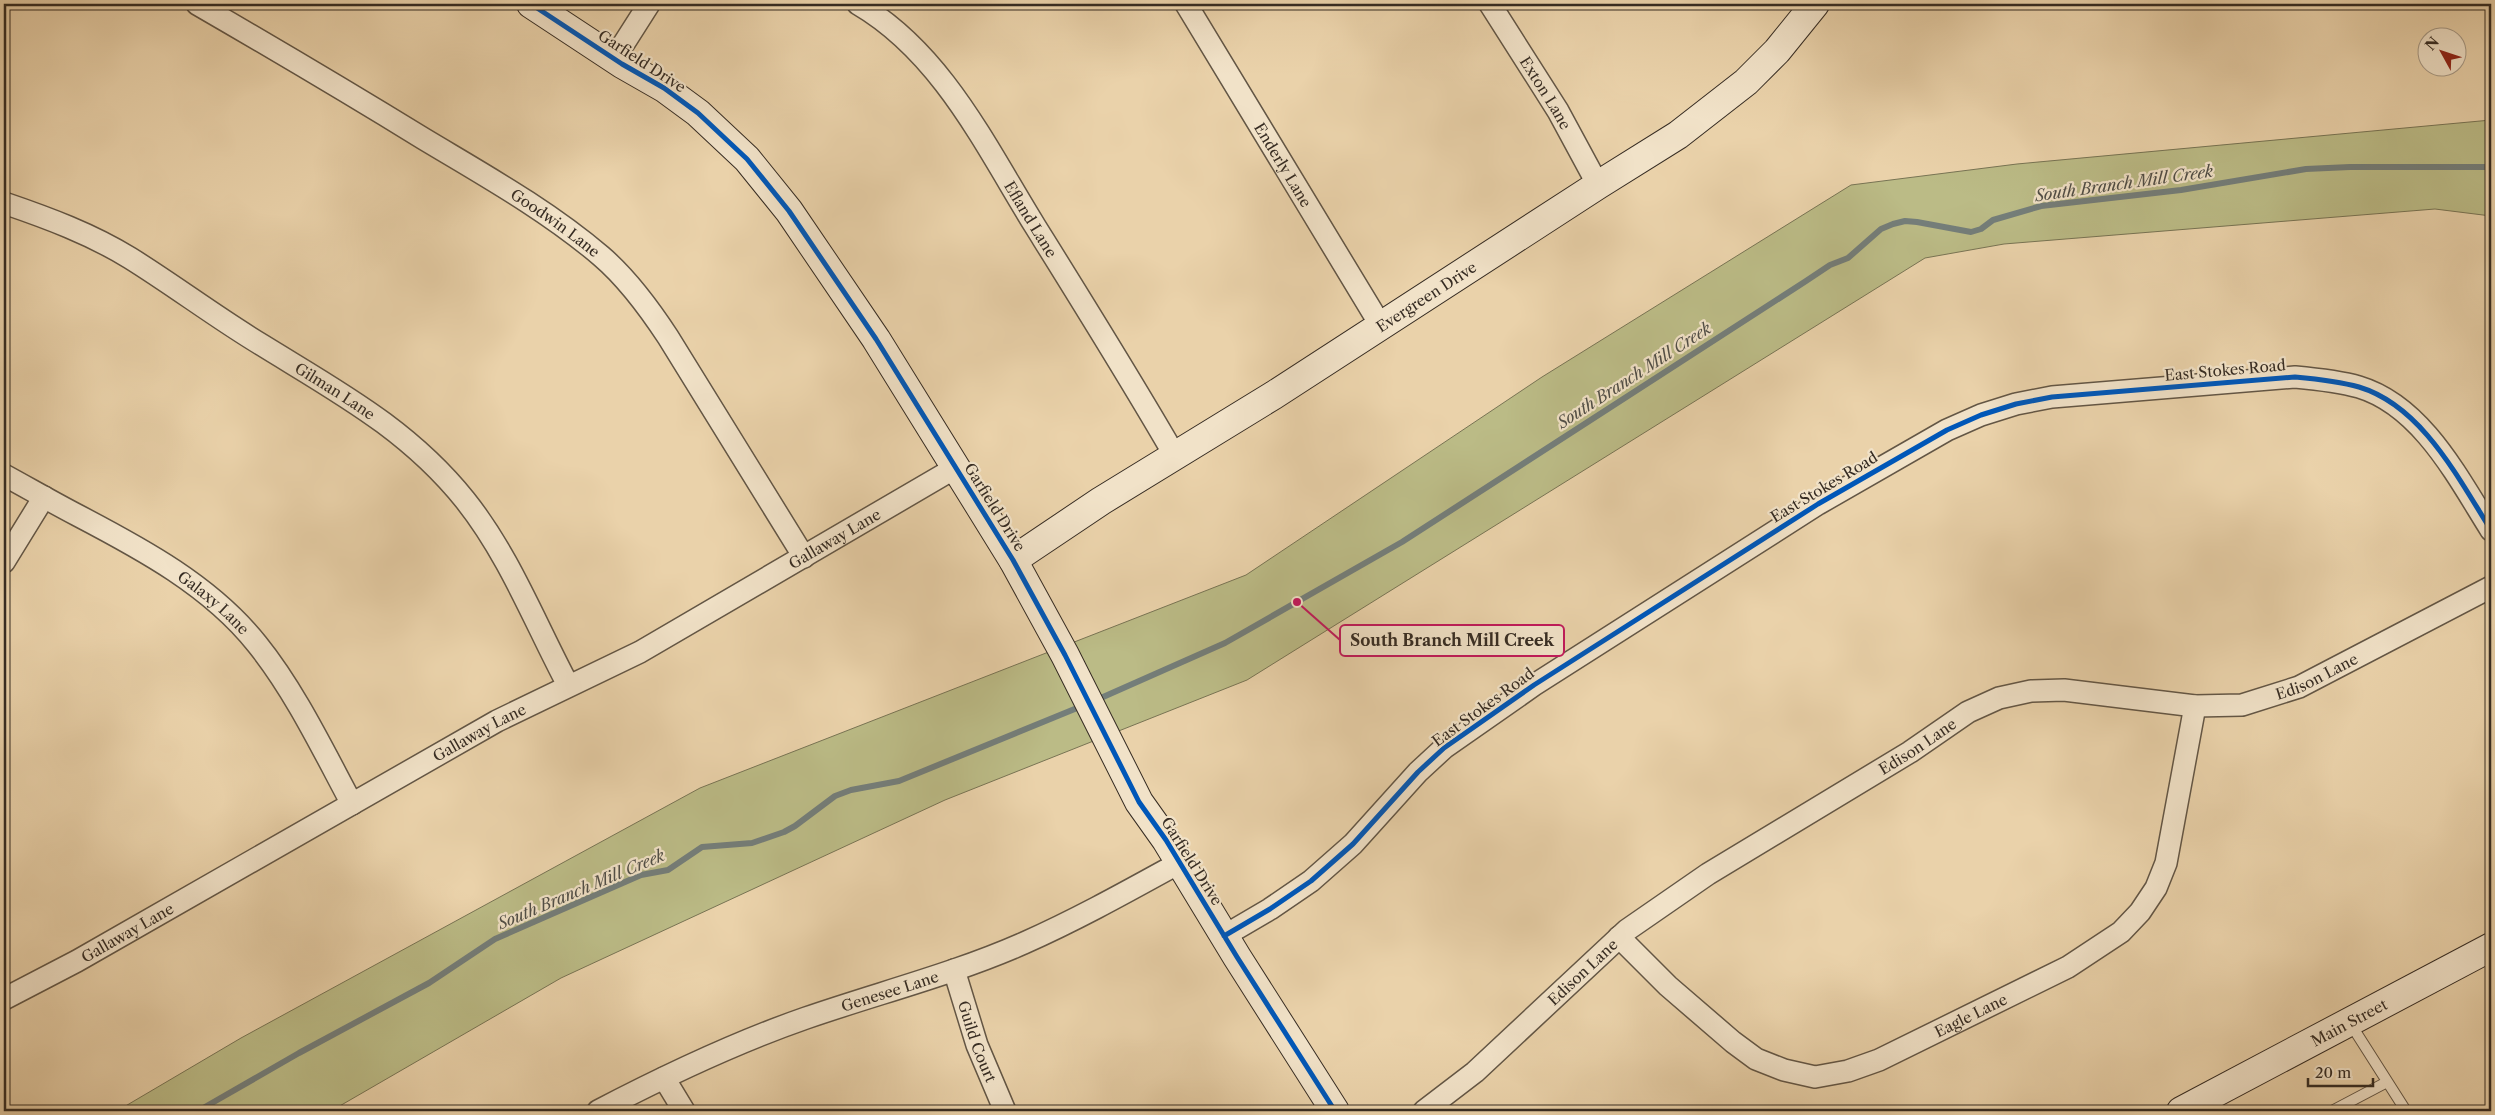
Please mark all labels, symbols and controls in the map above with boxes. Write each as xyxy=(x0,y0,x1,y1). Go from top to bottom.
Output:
street label: Garfield Drive xyxy=(595,26,689,96)
north arrow xyxy=(2418,28,2468,78)
text: N xyxy=(2421,33,2443,54)
street label: Exton Lane xyxy=(1516,53,1576,133)
street label: Enderly Lane xyxy=(1251,119,1316,211)
water label: South Branch Mill Creek xyxy=(2033,161,2215,206)
street label: Efland Lane xyxy=(1001,177,1062,261)
street label: Goodwin Lane xyxy=(507,184,604,261)
street label: Evergreen Drive xyxy=(1372,257,1480,336)
water label: South Branch Mill Creek xyxy=(1552,317,1715,433)
street label: East Stokes Road xyxy=(2164,355,2286,385)
street label: Gilman Lane xyxy=(292,358,379,423)
street label: East Stokes Road xyxy=(1767,448,1881,526)
street label: Garfield Drive xyxy=(960,459,1030,555)
street label: Gallaway Lane xyxy=(785,504,884,573)
street label: Galaxy Lane xyxy=(174,566,254,638)
callout: South Branch Mill Creek xyxy=(1340,625,1564,656)
text: South Branch Mill Creek xyxy=(1350,630,1555,650)
street label: Edison Lane xyxy=(2273,649,2361,703)
street label: East Stokes Road xyxy=(1428,664,1538,750)
street label: Gallaway Lane xyxy=(429,699,529,765)
street label: Edison Lane xyxy=(1875,714,1960,778)
street label: Garfield Drive xyxy=(1157,813,1227,909)
water label: South Branch Mill Creek xyxy=(494,844,668,934)
street label: Gallaway Lane xyxy=(77,898,177,966)
street label: Edison Lane xyxy=(1543,935,1621,1009)
street label: Genesee Lane xyxy=(839,967,941,1015)
street label: Eagle Lane xyxy=(1931,989,2010,1041)
street label: Main Street xyxy=(2308,994,2391,1050)
street label: Guild Court xyxy=(954,998,1001,1085)
scale bar xyxy=(2308,1055,2372,1087)
text: 20 m xyxy=(2315,1063,2351,1082)

